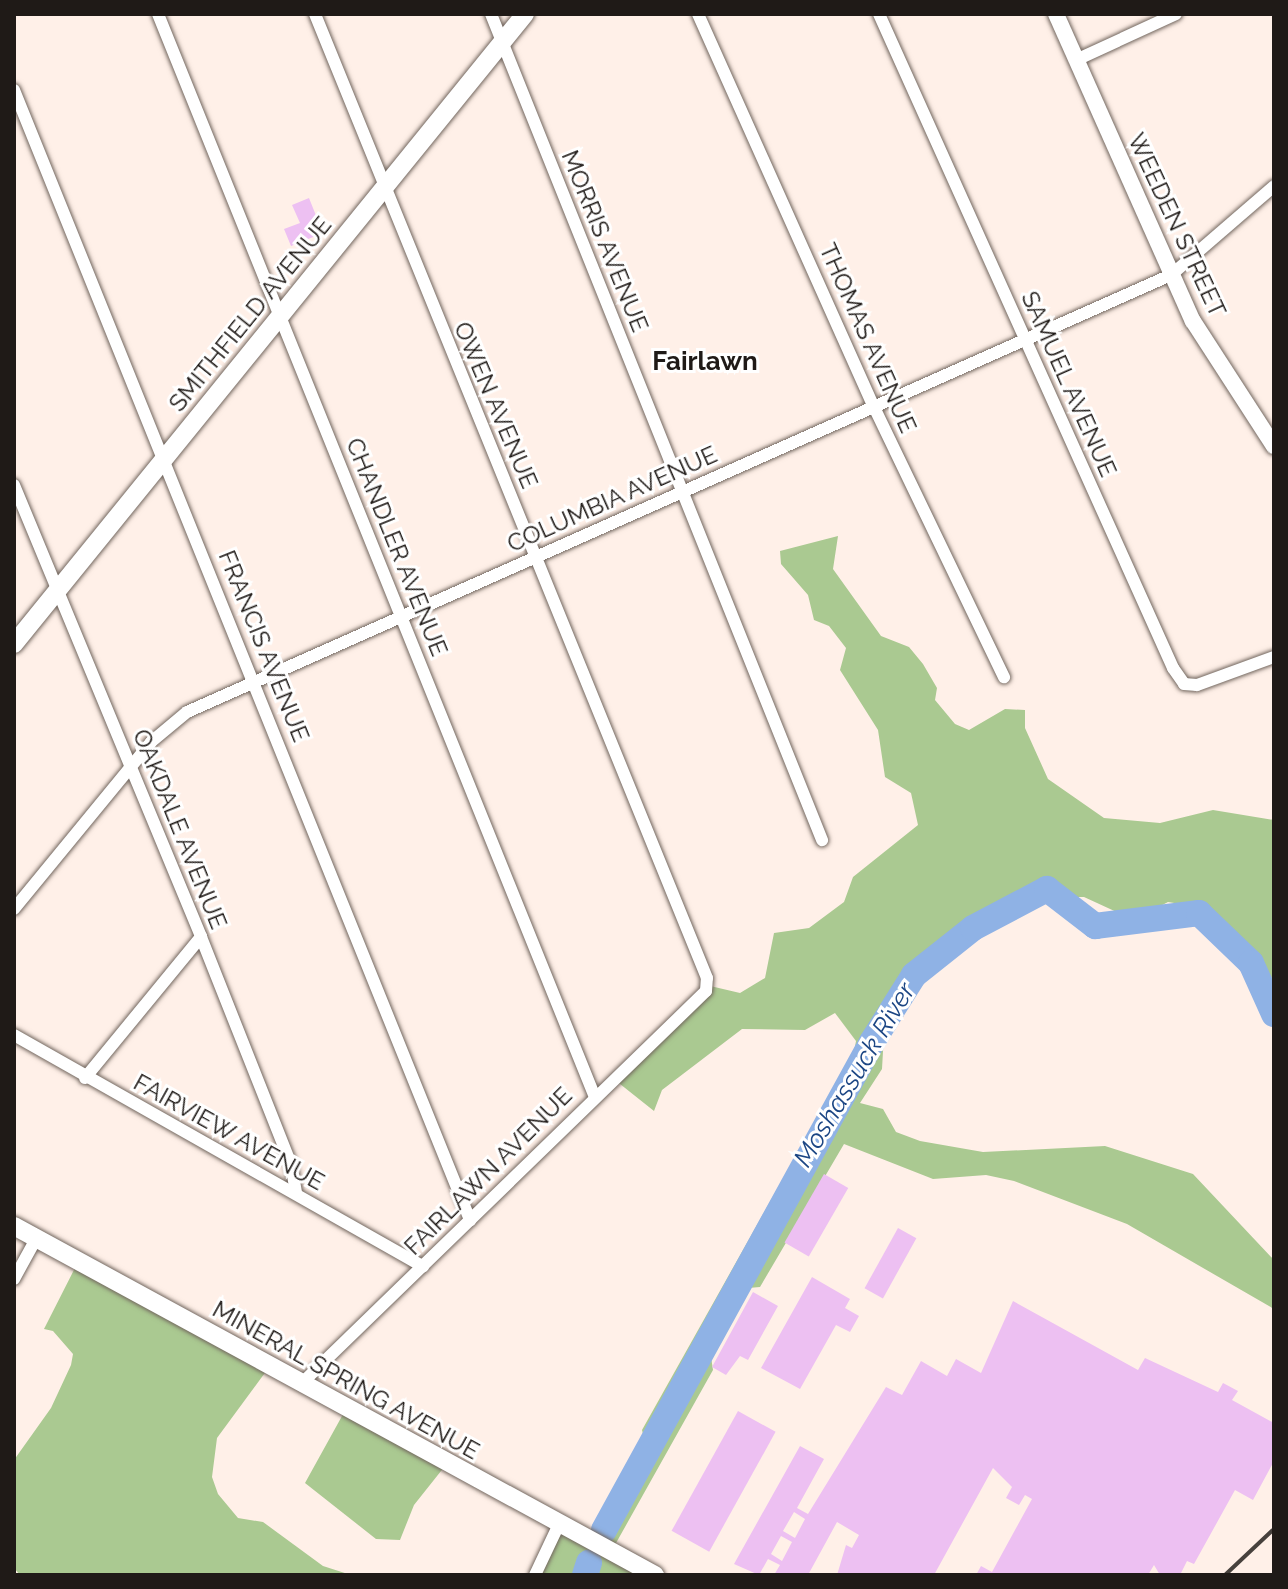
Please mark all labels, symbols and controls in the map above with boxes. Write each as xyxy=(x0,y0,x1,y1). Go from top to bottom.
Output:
street label: WEEDEN STREET xyxy=(1122,129,1232,321)
street label: MORRIS AVENUE xyxy=(555,146,655,336)
street label: SMITHFIELD AVENUE xyxy=(162,211,338,417)
street label: THOMAS AVENUE xyxy=(813,238,923,438)
street label: SAMUEL AVENUE xyxy=(1015,286,1123,482)
street label: OWEN AVENUE xyxy=(448,317,544,493)
district label: Fairlawn xyxy=(652,346,758,378)
street label: CHANDLER AVENUE xyxy=(340,433,454,661)
street label: COLUMBIA AVENUE xyxy=(502,439,722,559)
street label: FRANCIS AVENUE xyxy=(212,546,316,746)
street label: OAKDALE AVENUE xyxy=(127,725,233,933)
water label: Moshassuck River xyxy=(788,977,922,1173)
street label: FAIRVIEW AVENUE xyxy=(128,1067,330,1197)
street label: FAIRLAWN AVENUE xyxy=(398,1081,578,1261)
street label: MINERAL SPRING AVENUE xyxy=(207,1294,485,1466)

